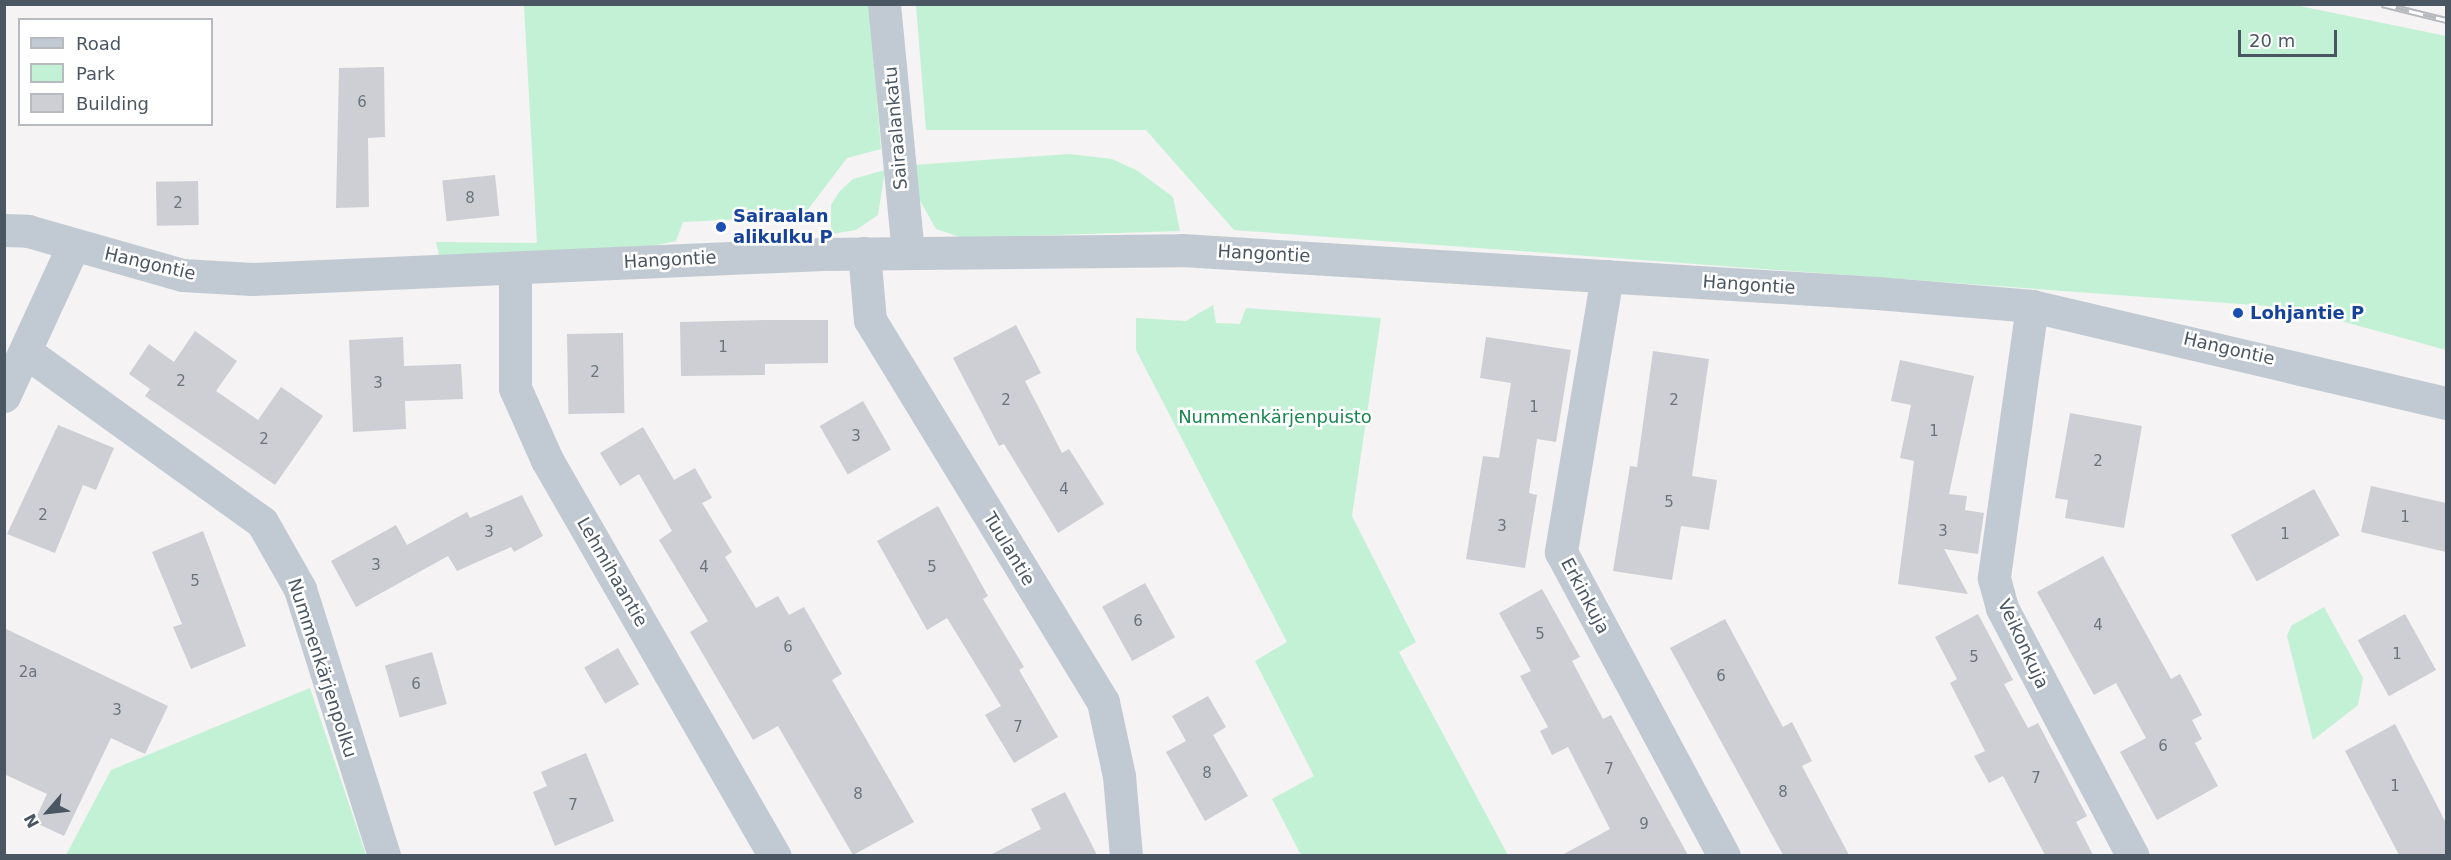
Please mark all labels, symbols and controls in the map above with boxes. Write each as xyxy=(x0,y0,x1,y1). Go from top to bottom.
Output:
legend xyxy=(18,18,213,126)
scale bar xyxy=(2241,18,2340,56)
text: 20 m xyxy=(2249,30,2295,51)
text: Road xyxy=(76,33,121,54)
text: Park xyxy=(76,63,115,84)
street label: Sairaalankatu xyxy=(880,65,912,191)
text: Building xyxy=(76,93,149,114)
house number: 6 xyxy=(357,94,367,112)
house number: 8 xyxy=(465,190,475,208)
house number: 2 xyxy=(173,195,183,213)
place label: Sairaalan alikulku P xyxy=(733,206,833,248)
marker: Sairaalan alikulku P xyxy=(714,220,728,234)
street label: Hangontie xyxy=(1217,241,1311,267)
street label: Hangontie xyxy=(102,243,198,285)
street label: Hangontie xyxy=(623,247,717,273)
street label: Hangontie xyxy=(1702,271,1796,299)
place label: Lohjantie P xyxy=(2250,302,2364,324)
marker: Lohjantie P xyxy=(2231,306,2245,320)
street label: Hangontie xyxy=(2181,328,2277,370)
house number: 1 xyxy=(718,339,728,357)
house number: 2 xyxy=(590,364,600,382)
house number: 2 xyxy=(176,373,186,391)
house number: 3 xyxy=(373,375,383,393)
house number: 2 xyxy=(1001,392,1011,410)
house number: 2 xyxy=(1669,392,1679,410)
house number: 1 xyxy=(1529,399,1539,417)
park label: Nummenkärjenpuisto xyxy=(1178,406,1372,428)
house number: 1 xyxy=(1929,423,1939,441)
house number: 3 xyxy=(851,428,861,446)
house number: 2 xyxy=(259,431,269,449)
house number: 2 xyxy=(2093,453,2103,471)
house number: 4 xyxy=(1059,481,1069,499)
house number: 5 xyxy=(1664,494,1674,512)
house number: 2 xyxy=(38,507,48,525)
street label: Tuulantie xyxy=(979,508,1039,590)
house number: 1 xyxy=(2400,509,2410,527)
street label: Lehmihaantie xyxy=(572,513,652,631)
house number: 3 xyxy=(1497,518,1507,536)
house number: 3 xyxy=(1938,523,1948,541)
house number: 3 xyxy=(484,524,494,542)
house number: 1 xyxy=(2280,526,2290,544)
street label: Erkinkuja xyxy=(1556,554,1614,638)
house number: 3 xyxy=(371,557,381,575)
house number: 4 xyxy=(699,559,709,577)
house number: 5 xyxy=(927,559,937,577)
house number: 5 xyxy=(190,573,200,591)
street label: Nummenkärjenpolku xyxy=(283,576,361,760)
street label: Veikonkuja xyxy=(1993,596,2053,692)
house number: 6 xyxy=(1133,613,1143,631)
house number: 4 xyxy=(2093,617,2103,635)
house number: 5 xyxy=(1535,626,1545,644)
house number: 6 xyxy=(783,639,793,657)
house number: 1 xyxy=(2392,646,2402,664)
house number: 5 xyxy=(1969,649,1979,667)
house number: 2a xyxy=(19,664,37,682)
house number: 6 xyxy=(1716,668,1726,686)
house number: 6 xyxy=(411,676,421,694)
house number: 3 xyxy=(112,702,122,720)
house number: 7 xyxy=(1013,719,1023,737)
house number: 6 xyxy=(2158,738,2168,756)
house number: 7 xyxy=(1604,761,1614,779)
house number: 8 xyxy=(1202,765,1212,783)
house number: 7 xyxy=(2031,770,2041,788)
house number: 1 xyxy=(2390,778,2400,796)
north arrow xyxy=(18,782,78,842)
house number: 8 xyxy=(1778,784,1788,802)
house number: 8 xyxy=(853,786,863,804)
house number: 7 xyxy=(568,797,578,815)
text: N xyxy=(20,810,43,831)
house number: 9 xyxy=(1639,816,1649,834)

